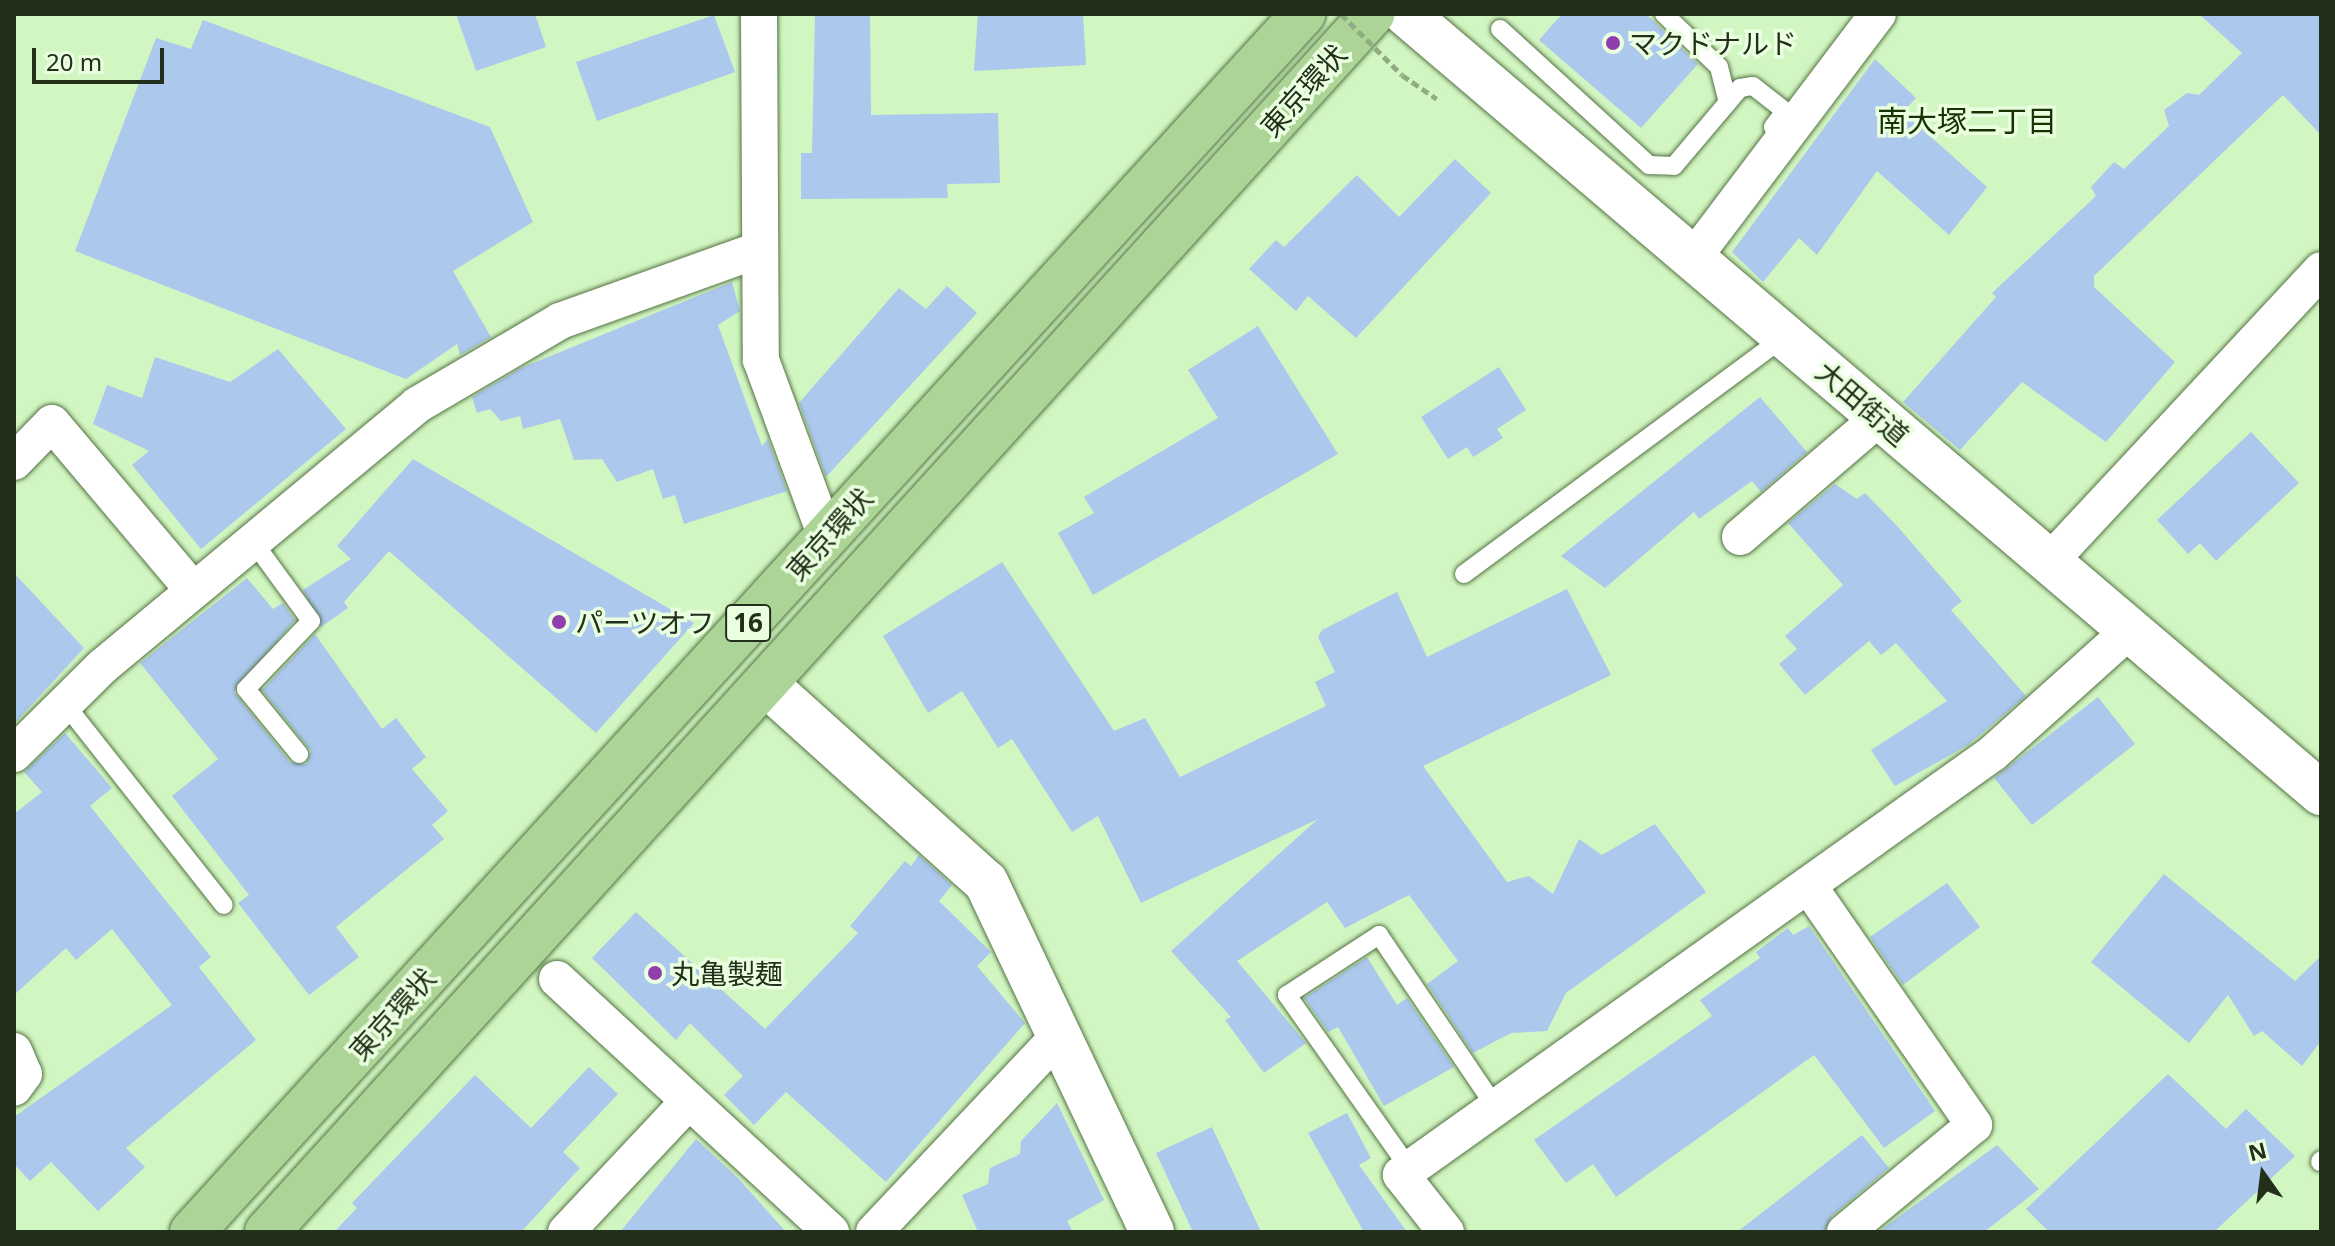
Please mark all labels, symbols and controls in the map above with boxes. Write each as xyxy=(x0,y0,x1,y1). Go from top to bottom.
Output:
place label: マクドナルド xyxy=(1629,26,1797,60)
scale bar xyxy=(36,32,168,82)
marker: マクドナルド xyxy=(1604,34,1622,52)
street label: 東京環状 xyxy=(1253,37,1353,143)
text: 20 m xyxy=(46,45,102,78)
district label: 南大塚二丁目 xyxy=(1877,103,2057,139)
street label: 大田街道 xyxy=(1810,354,1916,452)
street label: 東京環状 xyxy=(779,481,879,587)
road number: 16 xyxy=(724,601,772,645)
place label: パーツオフ xyxy=(575,605,715,639)
marker: パーツオフ xyxy=(550,613,568,631)
place label: 丸亀製麺 xyxy=(671,956,783,990)
street label: 東京環状 xyxy=(342,961,442,1067)
marker: 丸亀製麺 xyxy=(646,964,664,982)
north arrow xyxy=(2223,1134,2303,1214)
text: N xyxy=(2245,1134,2269,1167)

